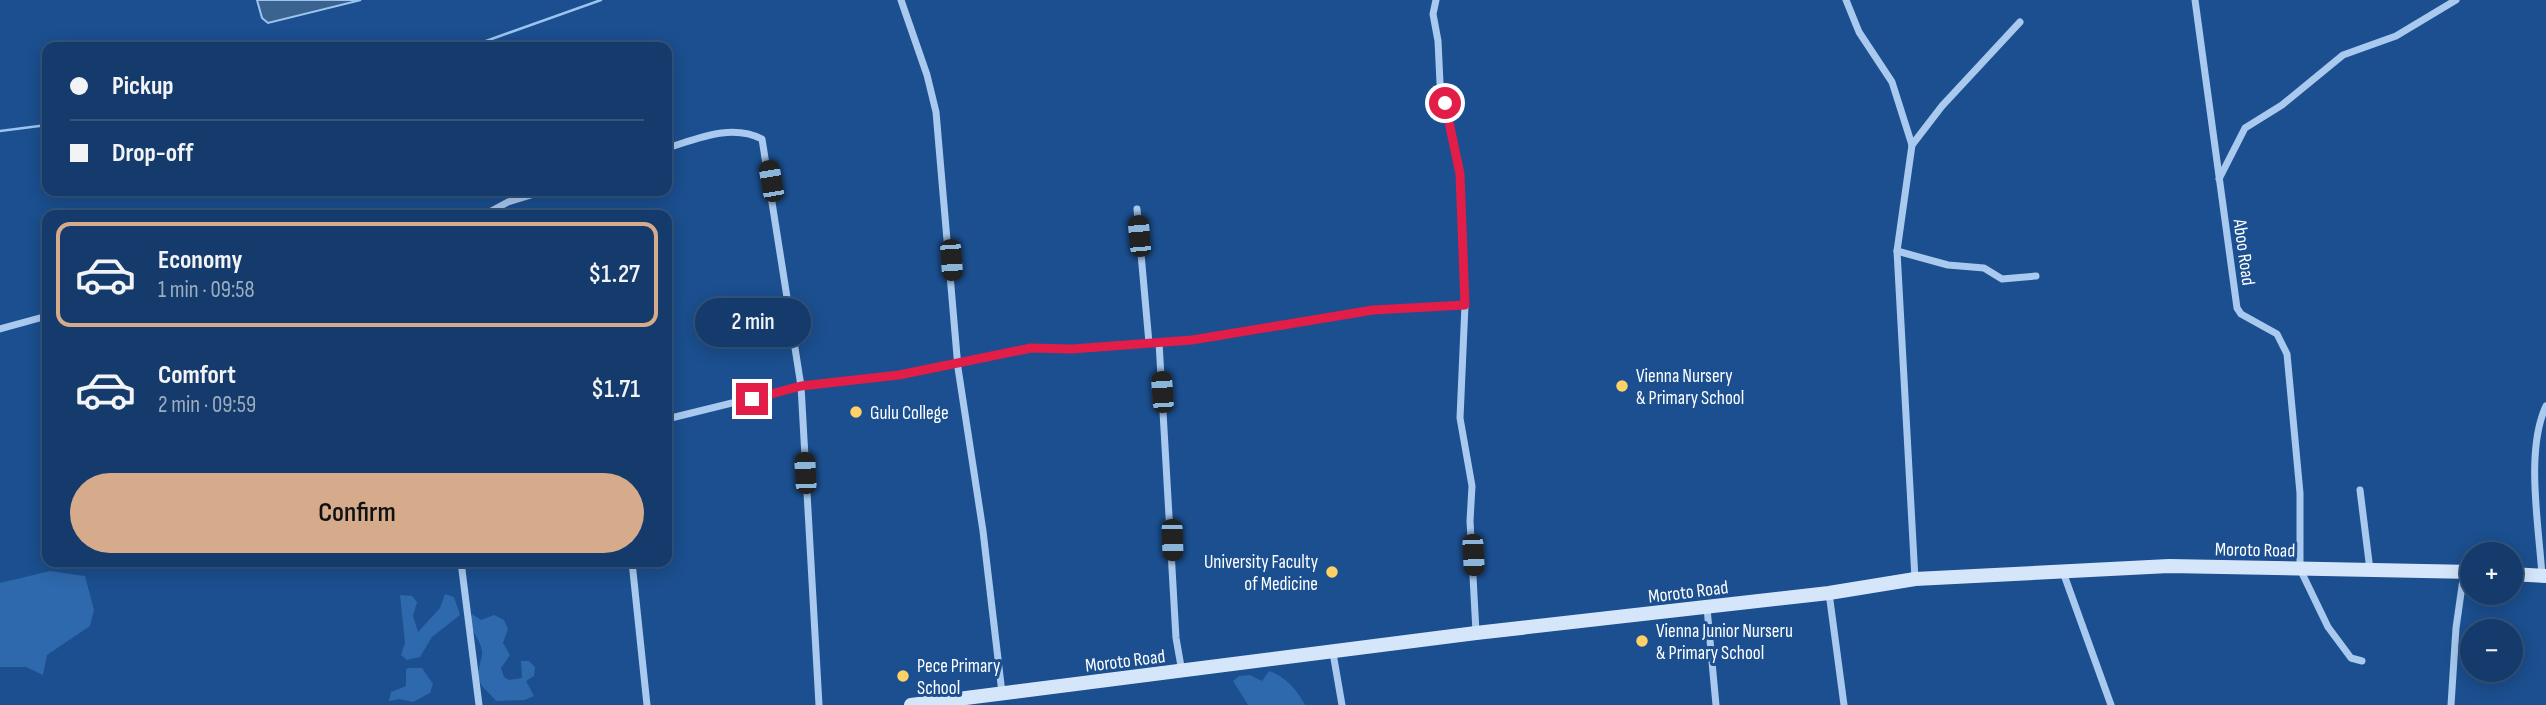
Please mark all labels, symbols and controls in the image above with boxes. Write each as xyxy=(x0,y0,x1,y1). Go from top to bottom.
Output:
text: Pickup xyxy=(112,71,174,102)
route start xyxy=(1429,87,1461,119)
text: Drop-off xyxy=(112,138,193,169)
car xyxy=(758,158,785,204)
car xyxy=(1127,214,1152,258)
street label: Aboo Road xyxy=(2227,217,2260,287)
car xyxy=(940,238,963,282)
icon: car xyxy=(74,243,137,306)
text: Economy xyxy=(158,245,242,276)
text: $1.27 xyxy=(588,259,640,290)
text: 1 min · 09:58 xyxy=(158,276,255,304)
callout: 2 min xyxy=(694,298,810,346)
text: 2 min xyxy=(731,308,775,336)
icon: car xyxy=(74,358,137,421)
text: Comfort xyxy=(158,360,236,391)
place label: Vienna Nursery & Primary School xyxy=(1636,365,1744,410)
car xyxy=(1151,370,1174,414)
text: $1.71 xyxy=(591,374,640,405)
marker: Vienna Nursery & Primary School xyxy=(1614,378,1630,394)
route end xyxy=(736,383,768,415)
text: 2 min · 09:59 xyxy=(158,391,256,419)
place label: Gulu College xyxy=(870,402,949,425)
marker: Gulu College xyxy=(848,404,864,420)
car xyxy=(794,451,817,495)
button: Confirm xyxy=(70,473,644,553)
car xyxy=(1161,519,1184,561)
car xyxy=(1462,533,1485,577)
street label: Moroto Road xyxy=(2215,538,2295,563)
map controls xyxy=(2460,542,2523,682)
button: + xyxy=(2460,542,2523,605)
place label: University Faculty of Medicine xyxy=(1204,551,1319,596)
marker: University Faculty of Medicine xyxy=(1324,564,1340,580)
street label: Moroto Road xyxy=(1647,576,1729,609)
button: − xyxy=(2460,619,2523,682)
place label: Vienna Junior Nurseru & Primary School xyxy=(1656,620,1793,665)
marker: Vienna Junior Nurseru & Primary School xyxy=(1634,633,1650,649)
street label: Moroto Road xyxy=(1084,645,1166,678)
place label: Pece Primary School xyxy=(917,655,1001,700)
marker: Pece Primary School xyxy=(895,668,911,684)

